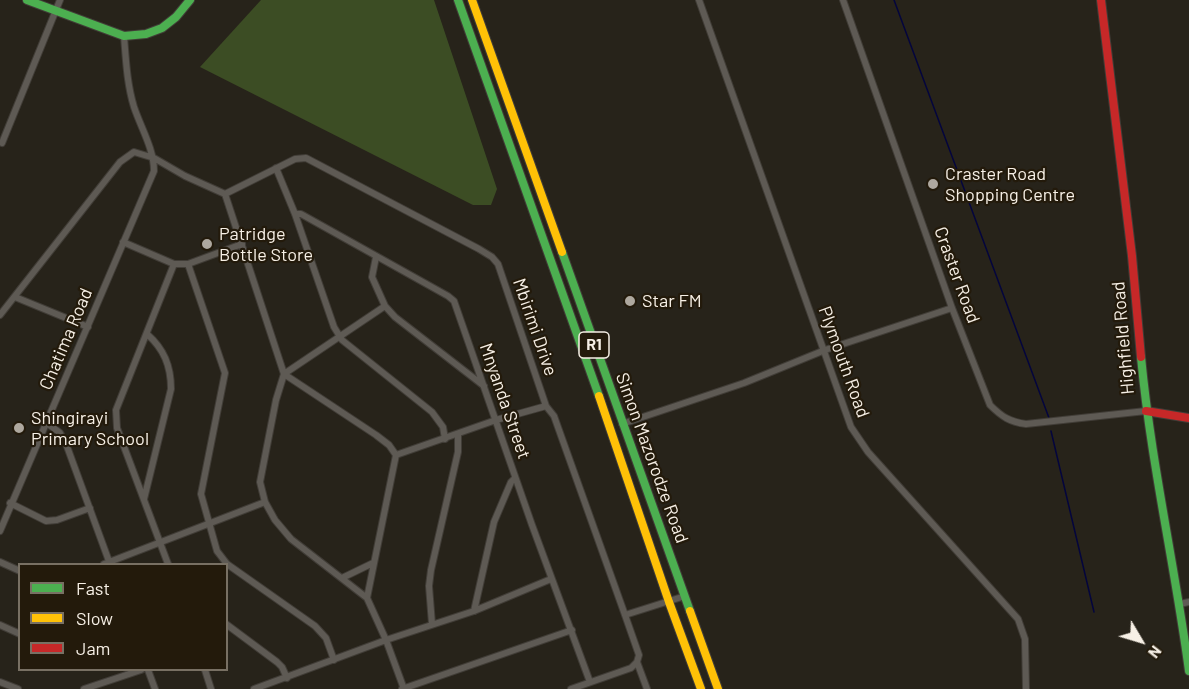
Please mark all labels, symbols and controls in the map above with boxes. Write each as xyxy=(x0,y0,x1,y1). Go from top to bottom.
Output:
place label: Craster Road Shopping Centre xyxy=(945,163,1075,206)
marker: Craster Road Shopping Centre xyxy=(926,177,940,191)
place label: Patridge Bottle Store xyxy=(219,223,313,266)
street label: Craster Road xyxy=(930,224,984,326)
marker: Patridge Bottle Store xyxy=(200,237,214,251)
street label: Mbirimi Drive xyxy=(508,275,562,379)
street label: Highfield Road xyxy=(1107,280,1139,396)
street label: Chatima Road xyxy=(35,285,97,393)
place label: Star FM xyxy=(642,290,702,312)
marker: Star FM xyxy=(623,294,637,308)
street label: Plymouth Road xyxy=(814,303,874,421)
road number: R1 xyxy=(579,332,609,358)
street label: Mnyanda Street xyxy=(475,340,535,462)
street label: Simon Mazorodze Road xyxy=(611,370,693,546)
place label: Shingirayi Primary School xyxy=(31,407,149,450)
marker: Shingirayi Primary School xyxy=(12,421,26,435)
legend xyxy=(18,563,228,671)
text: Fast xyxy=(76,577,110,599)
text: Slow xyxy=(76,607,113,629)
north arrow xyxy=(1111,611,1171,671)
text: Jam xyxy=(76,637,110,659)
text: N xyxy=(1145,642,1166,662)

